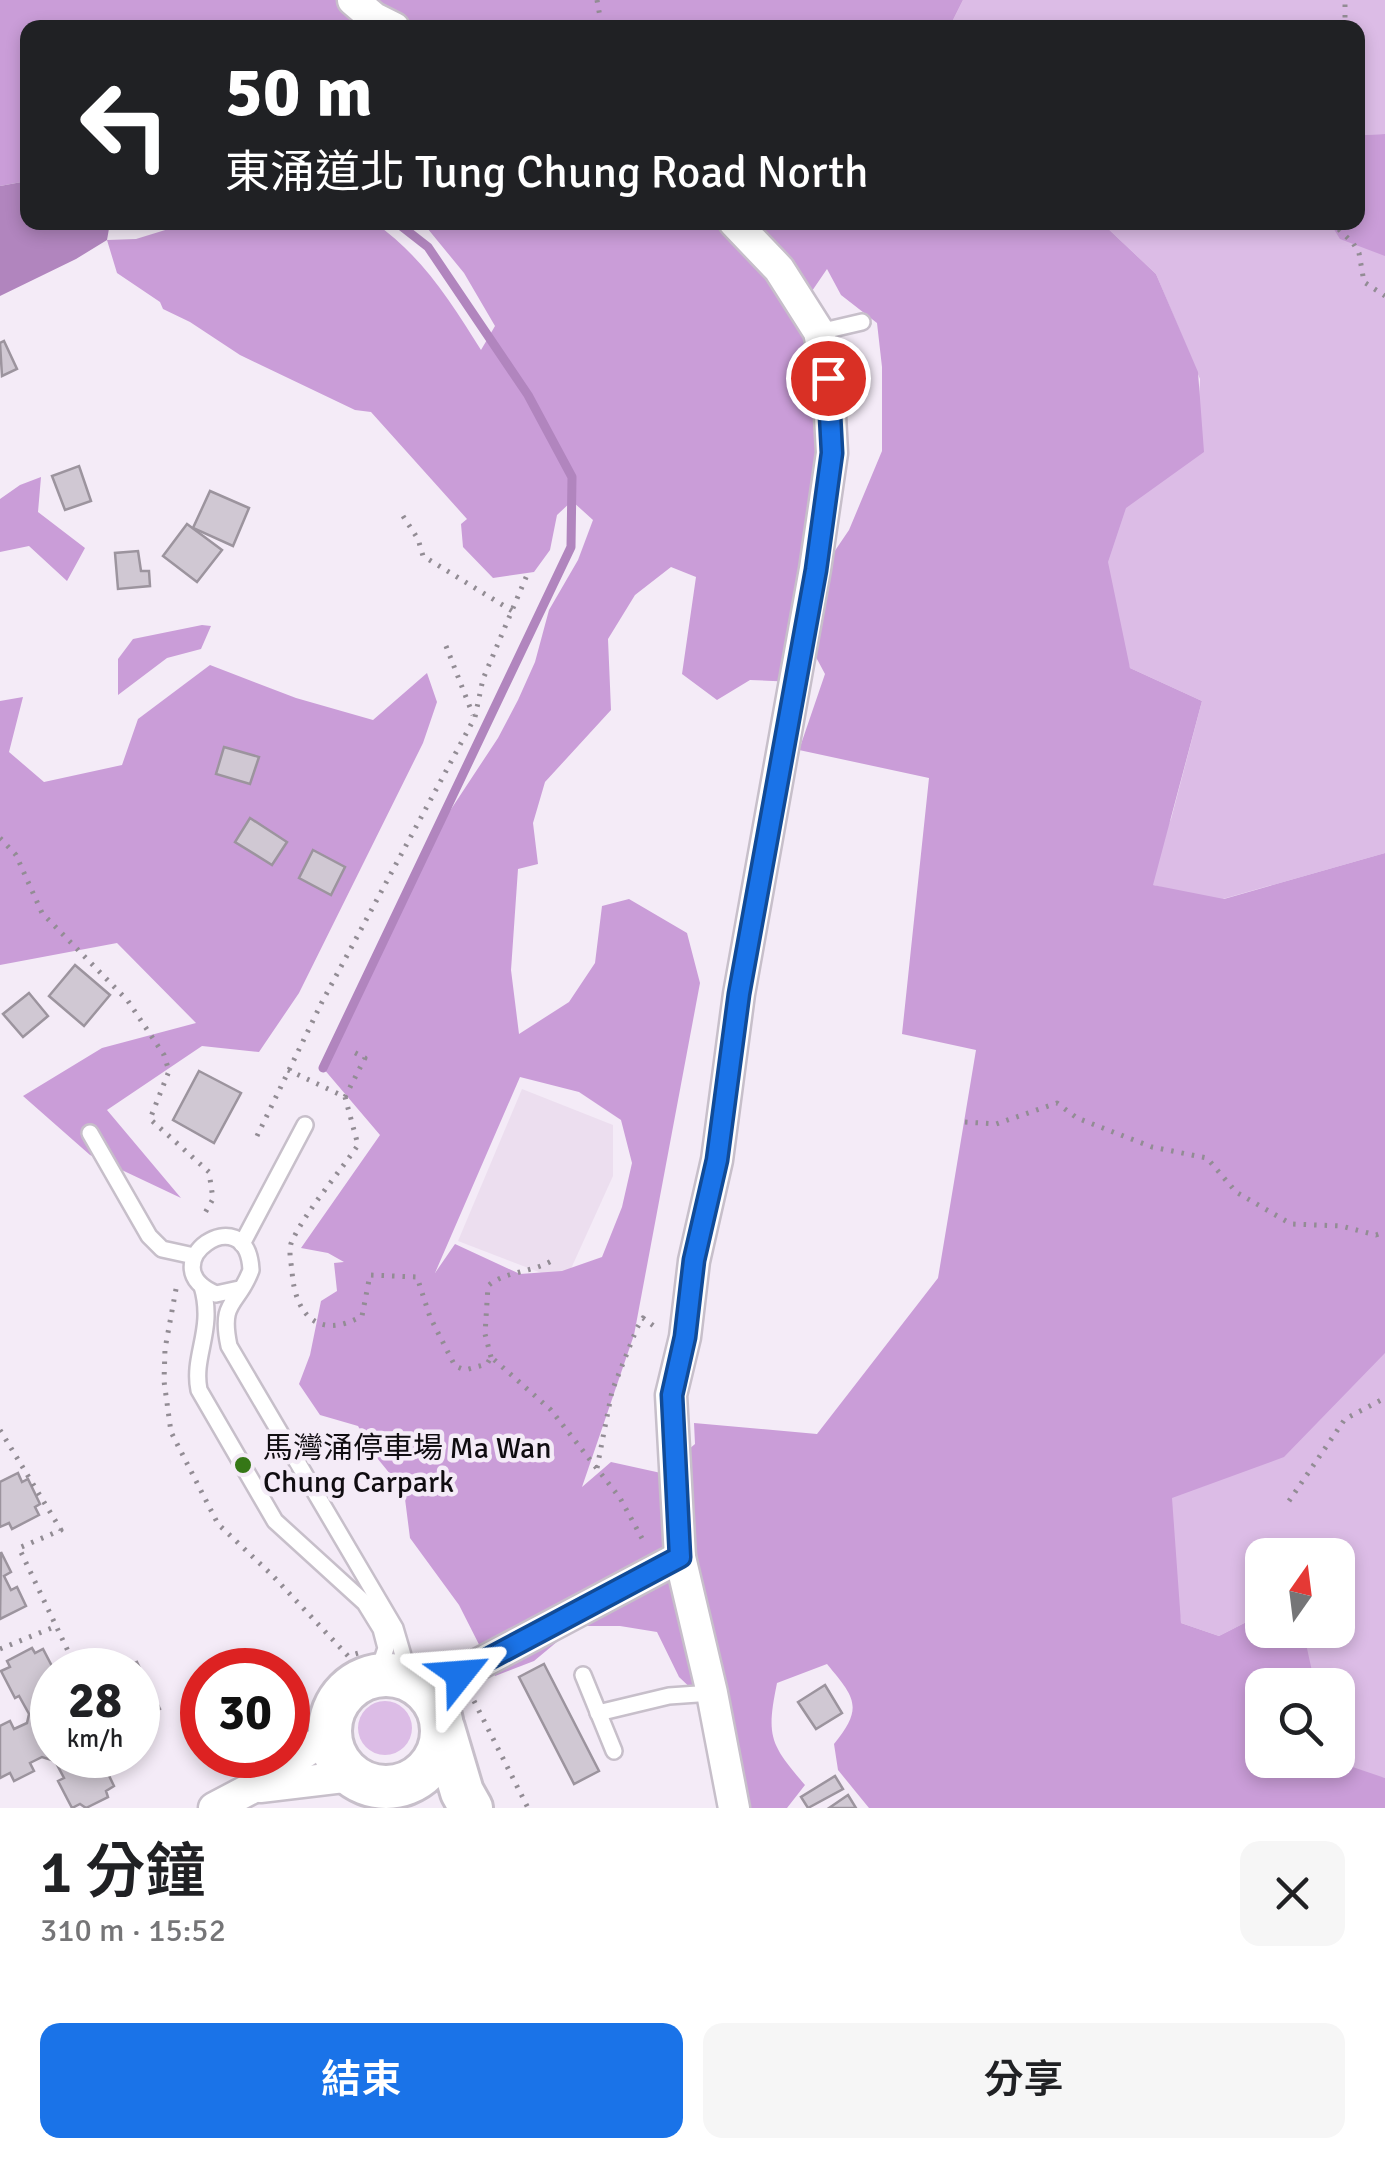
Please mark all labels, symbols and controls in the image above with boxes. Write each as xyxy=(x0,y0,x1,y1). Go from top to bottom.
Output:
text: 50 m xyxy=(225,49,373,135)
icon: left xyxy=(60,60,190,190)
text: 東涌道北 Tung Chung Road North xyxy=(225,145,869,200)
pin xyxy=(786,336,871,421)
icon: arrive xyxy=(801,351,856,406)
place label: 馬灣涌停車場 Ma Wan Chung Carpark xyxy=(263,1430,552,1501)
marker: 馬灣涌停車場 Ma Wan Chung Carpark xyxy=(232,1454,254,1476)
north arrow xyxy=(1245,1538,1355,1648)
map controls xyxy=(1245,1538,1355,1778)
position arrow xyxy=(408,1622,512,1726)
speed limit sign: 30 xyxy=(180,1648,310,1778)
button: search xyxy=(1245,1668,1355,1778)
text: 28 xyxy=(68,1670,122,1732)
text: km/h xyxy=(67,1723,123,1754)
text: 1 分鐘 xyxy=(40,1836,206,1910)
button: close xyxy=(1240,1841,1345,1946)
text: 310 m · 15:52 xyxy=(40,1911,226,1950)
button: 結束 xyxy=(40,2023,683,2138)
button: 分享 xyxy=(703,2023,1345,2138)

